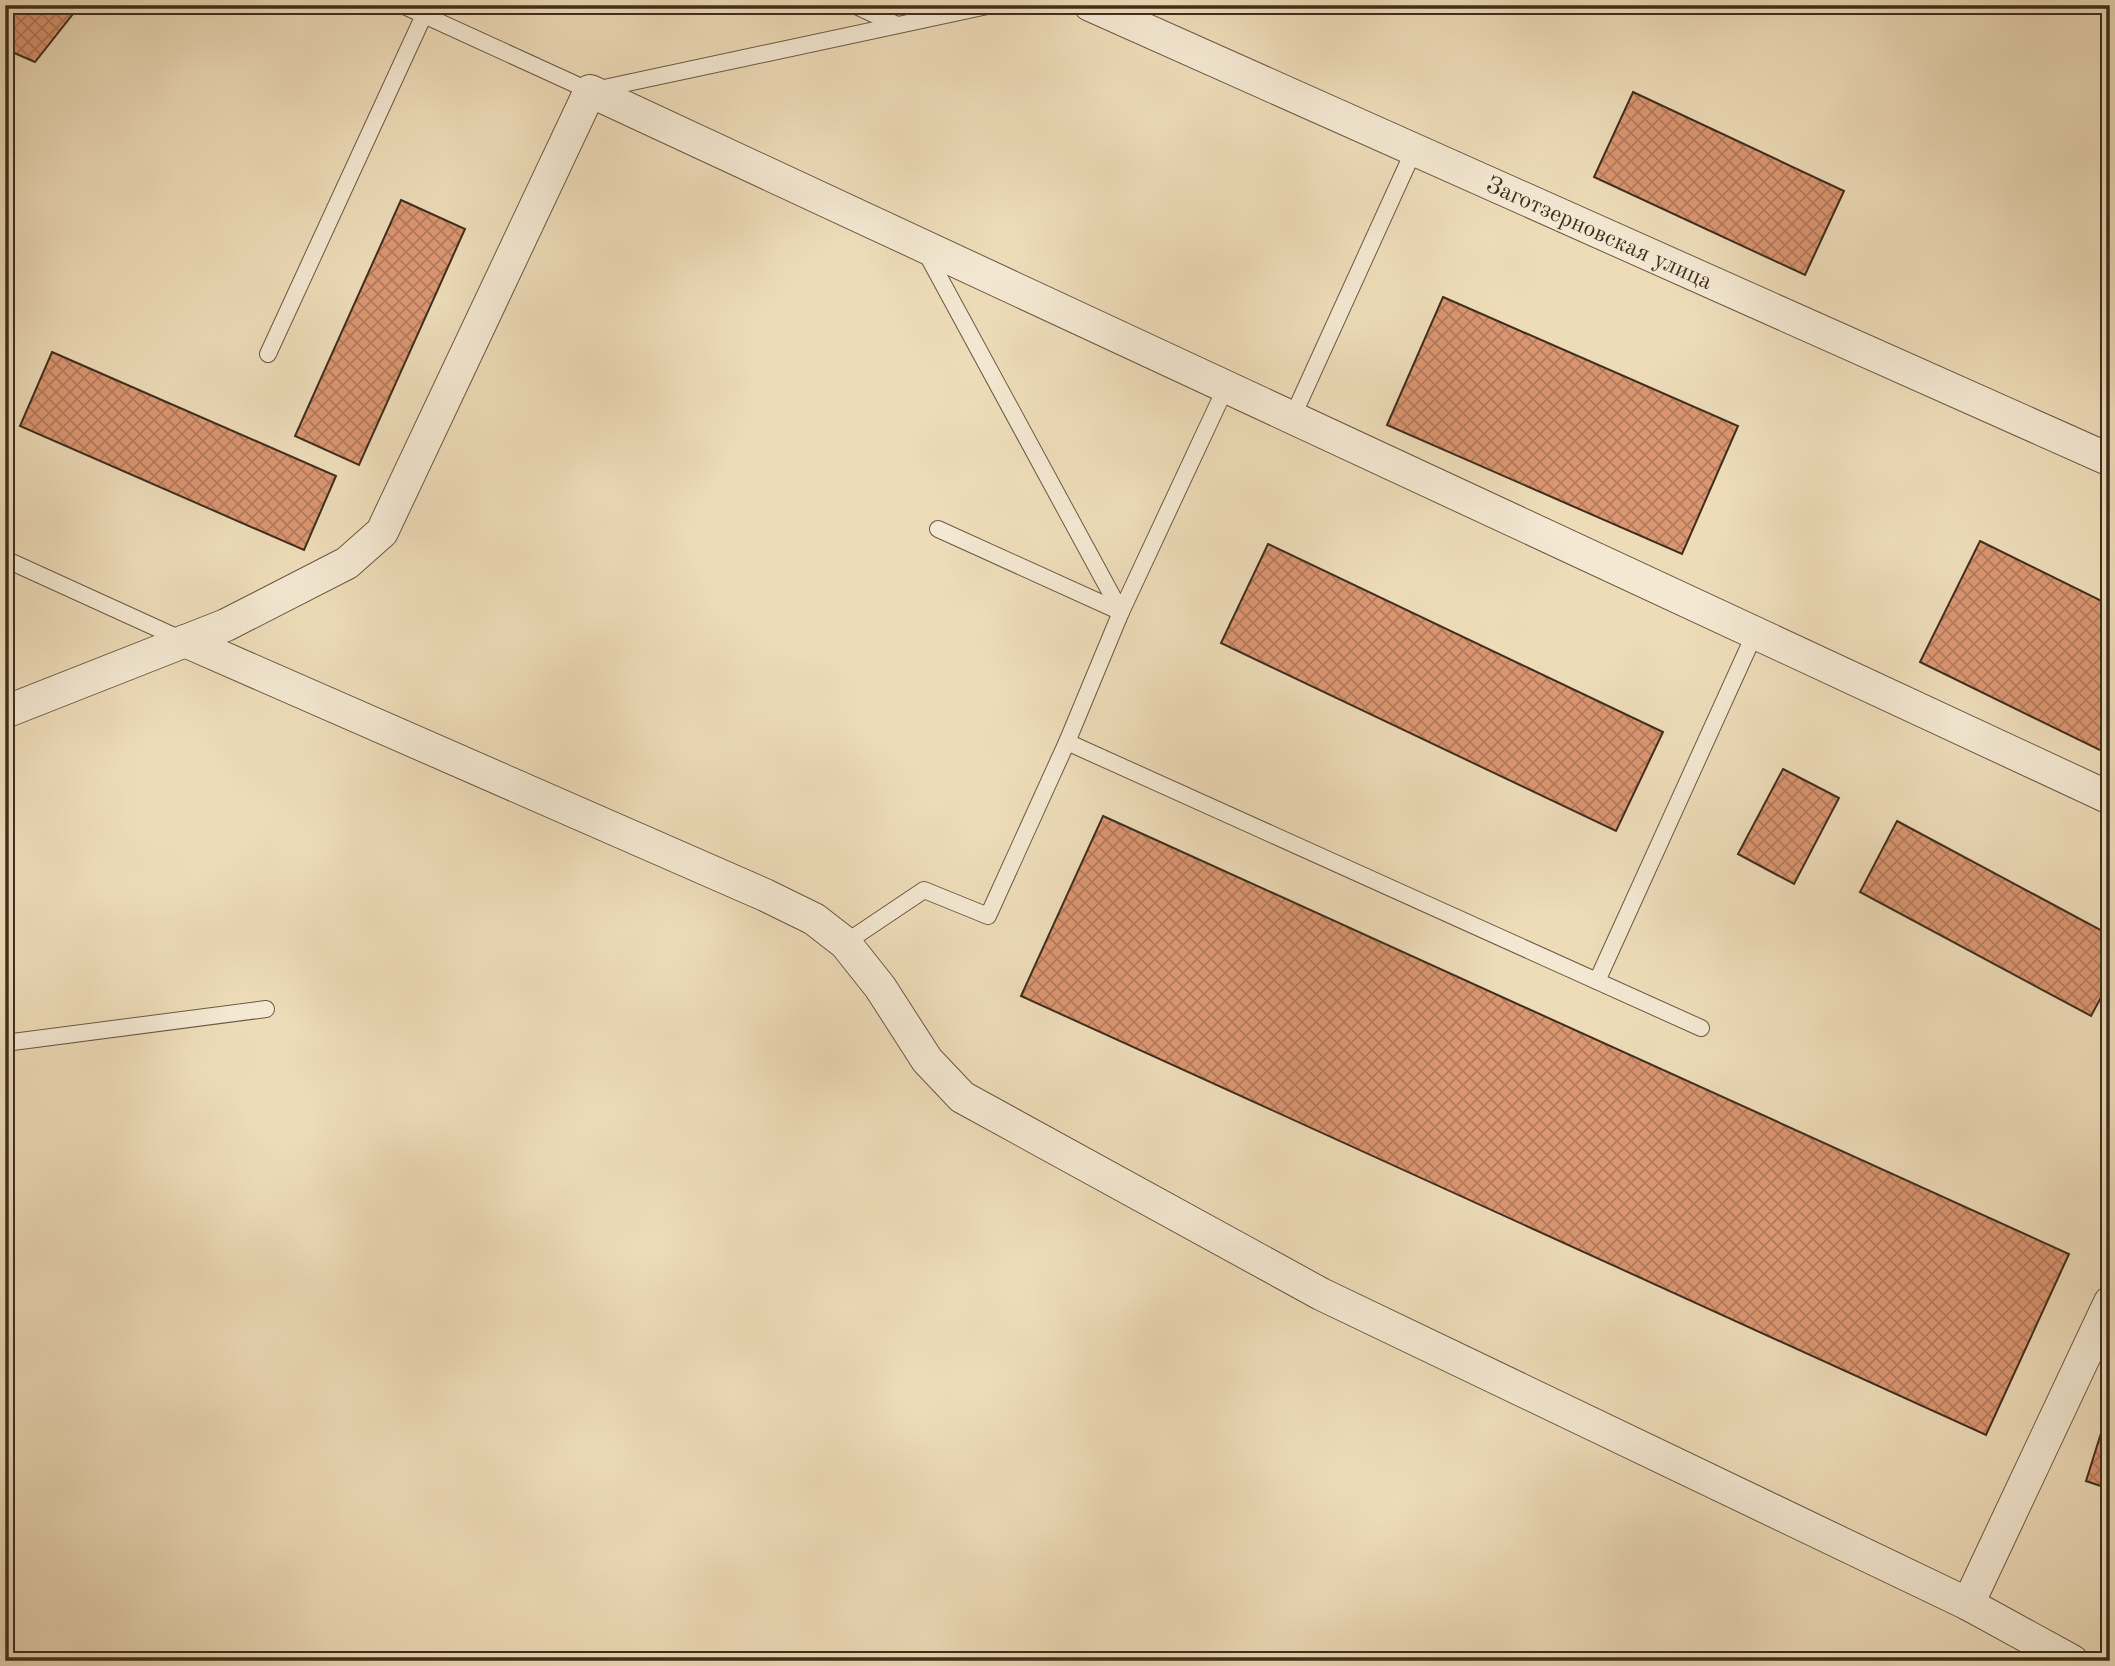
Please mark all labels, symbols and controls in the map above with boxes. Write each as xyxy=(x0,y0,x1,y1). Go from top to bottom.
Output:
street label: Заготзерновская улица xyxy=(1482,173,1716,295)

